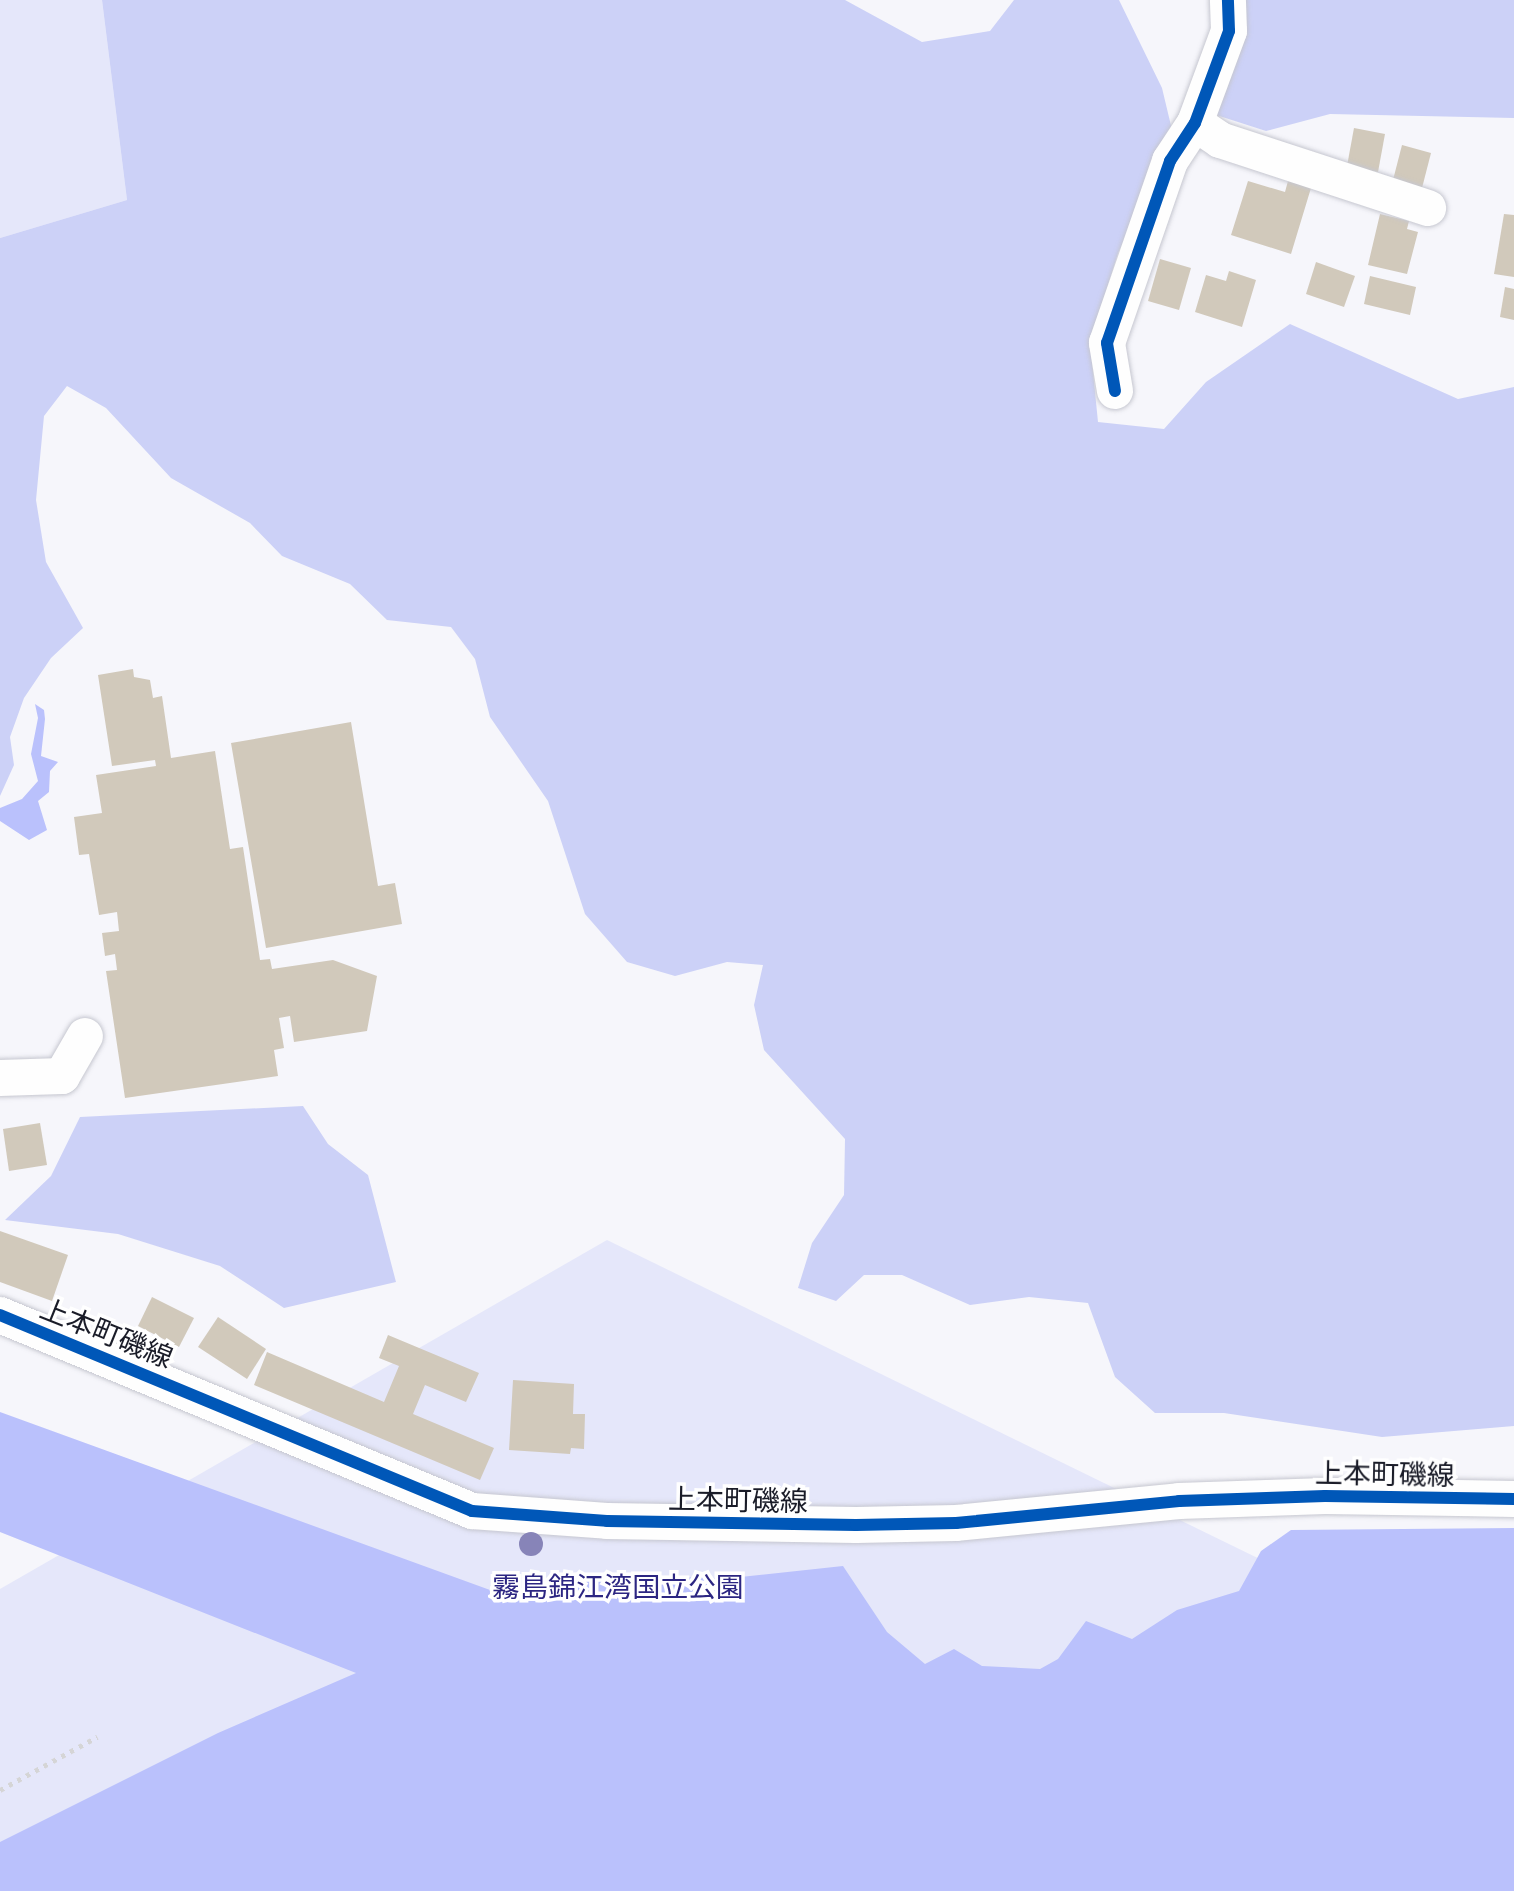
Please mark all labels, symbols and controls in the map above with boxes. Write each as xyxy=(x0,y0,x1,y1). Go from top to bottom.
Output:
street label: 上本町磯線 xyxy=(36,1290,178,1374)
street label: 上本町磯線 xyxy=(1315,1455,1455,1491)
street label: 上本町磯線 xyxy=(668,1481,808,1517)
park label: 霧島錦江湾国立公園 xyxy=(492,1569,744,1603)

